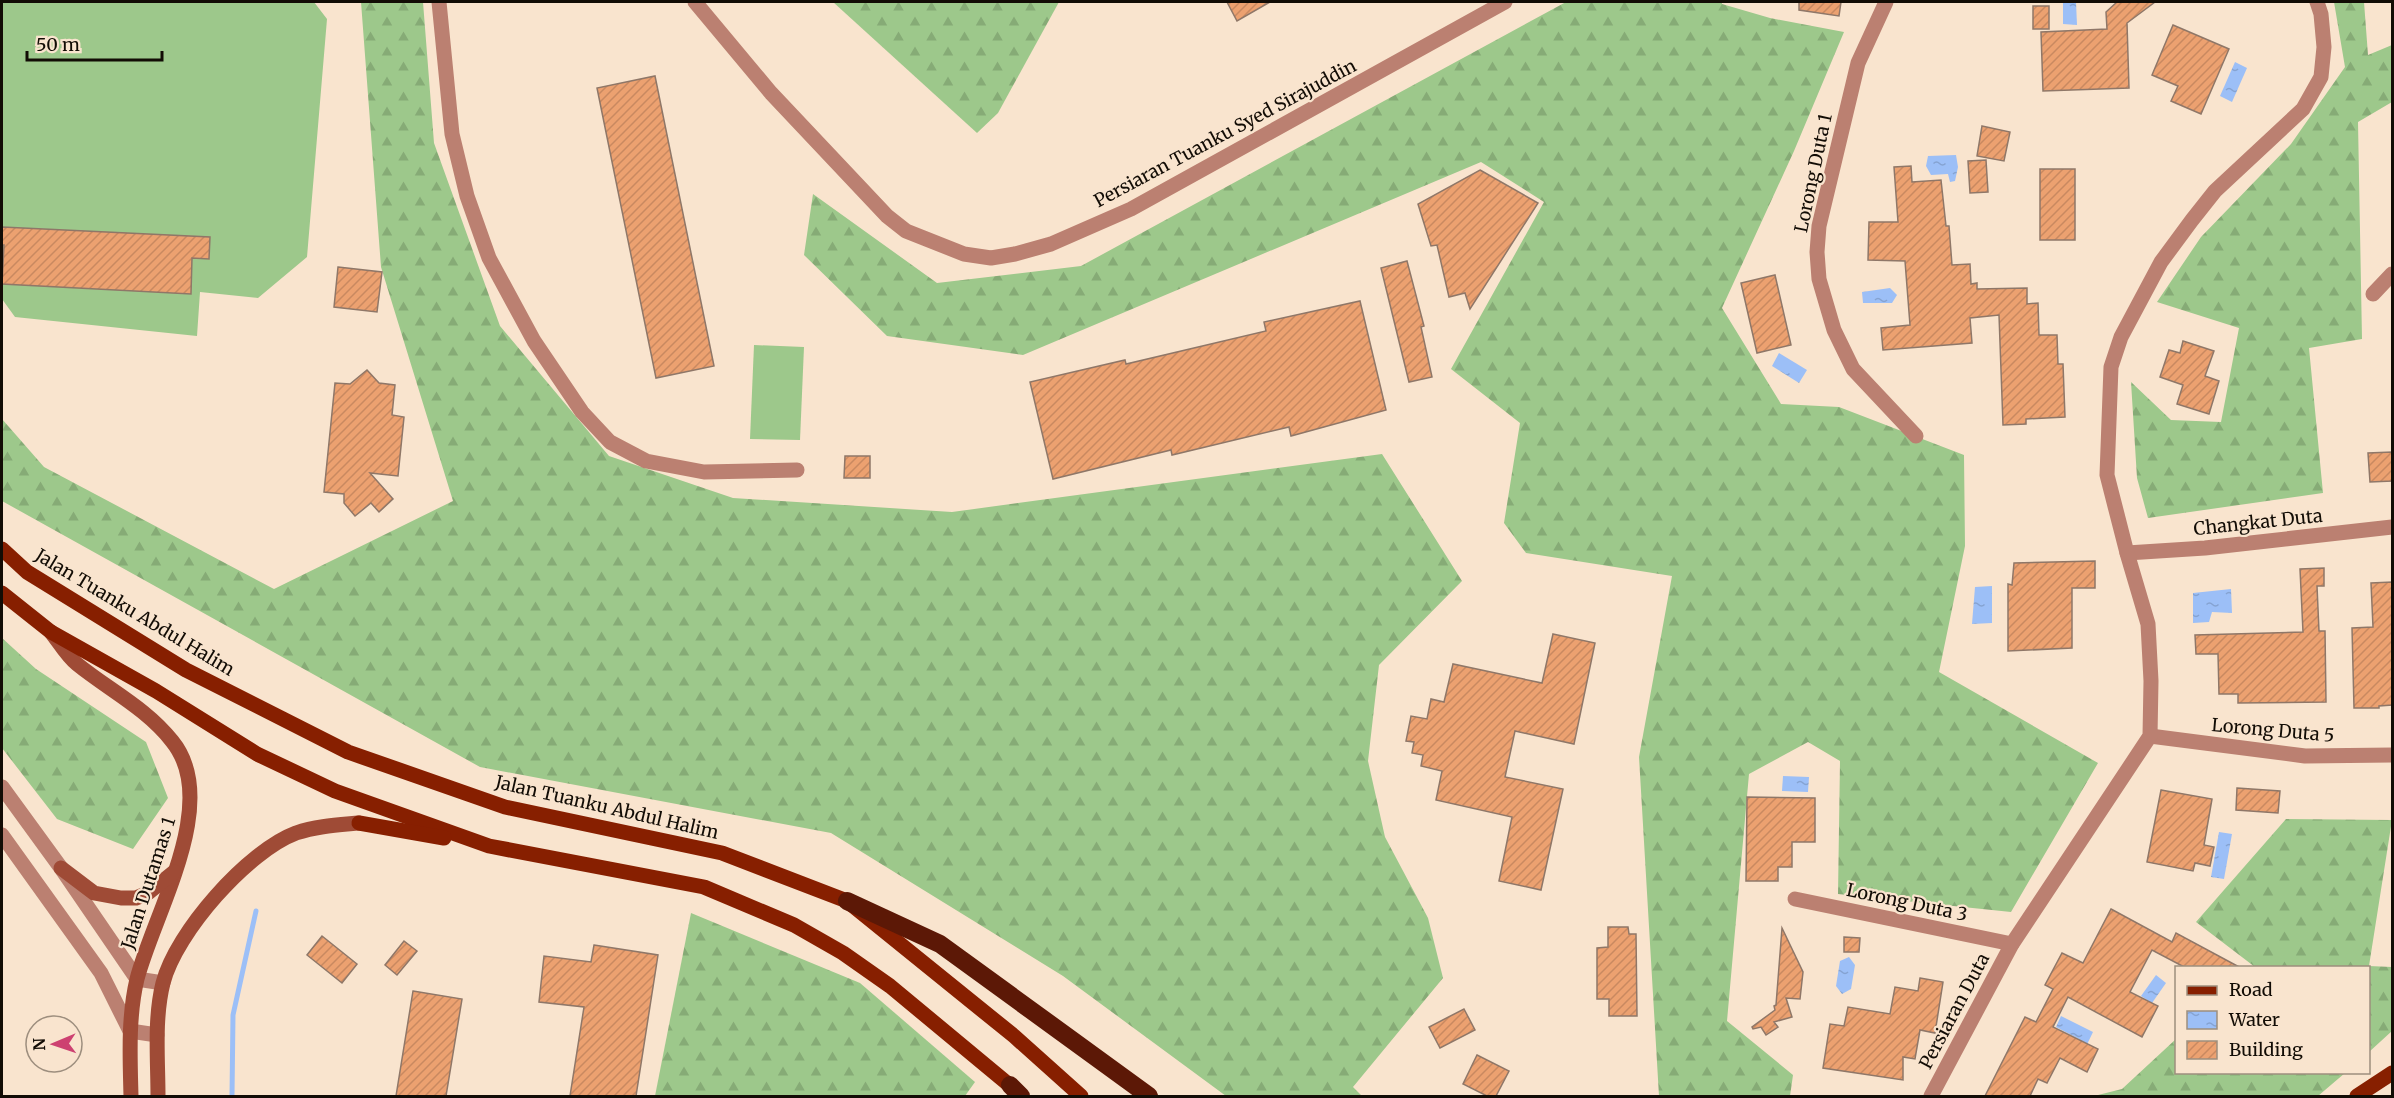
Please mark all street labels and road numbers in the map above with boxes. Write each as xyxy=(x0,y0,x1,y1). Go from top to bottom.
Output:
street label: Persiaran Tuanku Syed Sirajuddin xyxy=(1090,54,1360,212)
street label: Lorong Duta 1 xyxy=(1789,112,1837,234)
street label: Changkat Duta xyxy=(2192,504,2324,540)
street label: Jalan Tuanku Abdul Halim xyxy=(30,543,239,681)
street label: Lorong Duta 5 xyxy=(2211,713,2335,747)
street label: Jalan Tuanku Abdul Halim xyxy=(492,770,721,844)
street label: Jalan Dutamas 1 xyxy=(115,814,180,953)
street label: Lorong Duta 3 xyxy=(1844,878,1970,926)
street label: Persiaran Duta xyxy=(1914,949,1994,1073)

